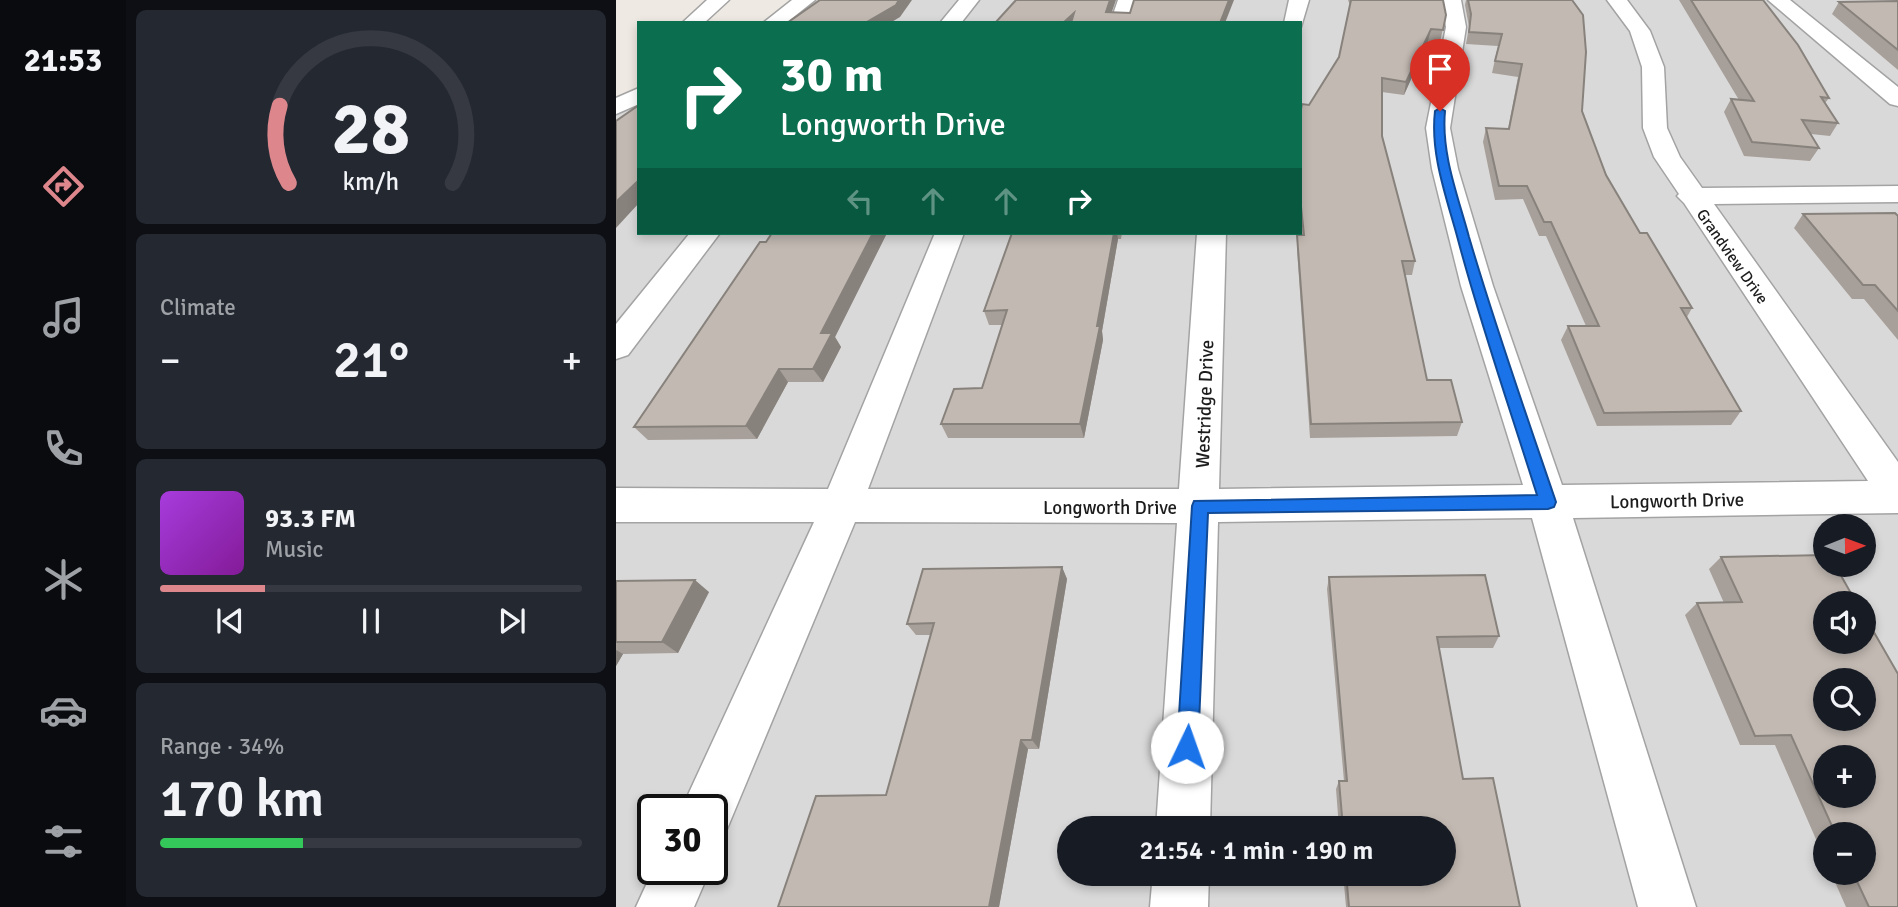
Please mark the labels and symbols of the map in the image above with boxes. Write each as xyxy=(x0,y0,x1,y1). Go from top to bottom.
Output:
pin xyxy=(1410,39,1470,111)
street label: Grandview Drive xyxy=(1692,205,1772,308)
street label: Westridge Drive xyxy=(1191,339,1219,469)
street label: Longworth Drive xyxy=(1610,488,1744,514)
street label: Longworth Drive xyxy=(1043,496,1177,520)
north arrow xyxy=(1813,514,1876,578)
position arrow xyxy=(1150,710,1224,784)
speed limit sign: 30 xyxy=(637,794,728,885)

